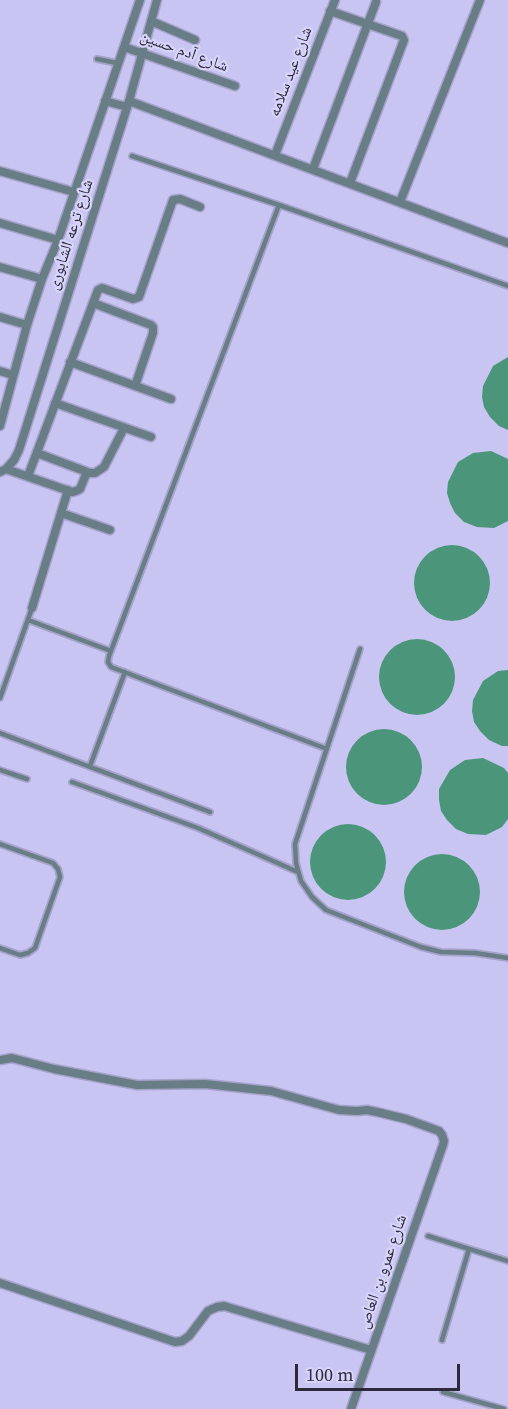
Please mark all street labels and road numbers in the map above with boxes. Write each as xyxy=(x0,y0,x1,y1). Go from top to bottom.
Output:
street label: شارع عيد سلامه xyxy=(265,25,317,119)
street label: شارع آدم حسين xyxy=(137,27,231,77)
street label: شارع ترعه الشابورى xyxy=(44,177,98,293)
street label: شارع عمرو بن العاص xyxy=(354,1212,412,1332)

